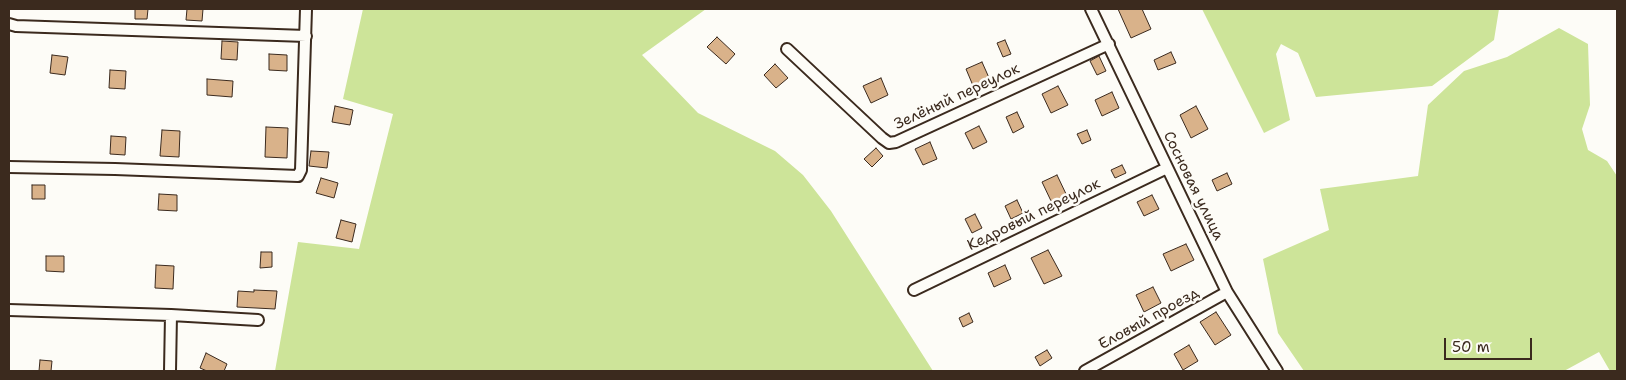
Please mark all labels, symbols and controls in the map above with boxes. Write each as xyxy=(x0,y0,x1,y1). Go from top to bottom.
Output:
street label: Зелёный переулок xyxy=(891,60,1023,134)
street label: Сосновая улица xyxy=(1159,129,1227,243)
street label: Кедровый переулок xyxy=(965,175,1103,255)
street label: Еловый проезд xyxy=(1096,284,1202,354)
scale bar xyxy=(1446,328,1534,360)
text: 50 m xyxy=(1452,337,1490,357)

